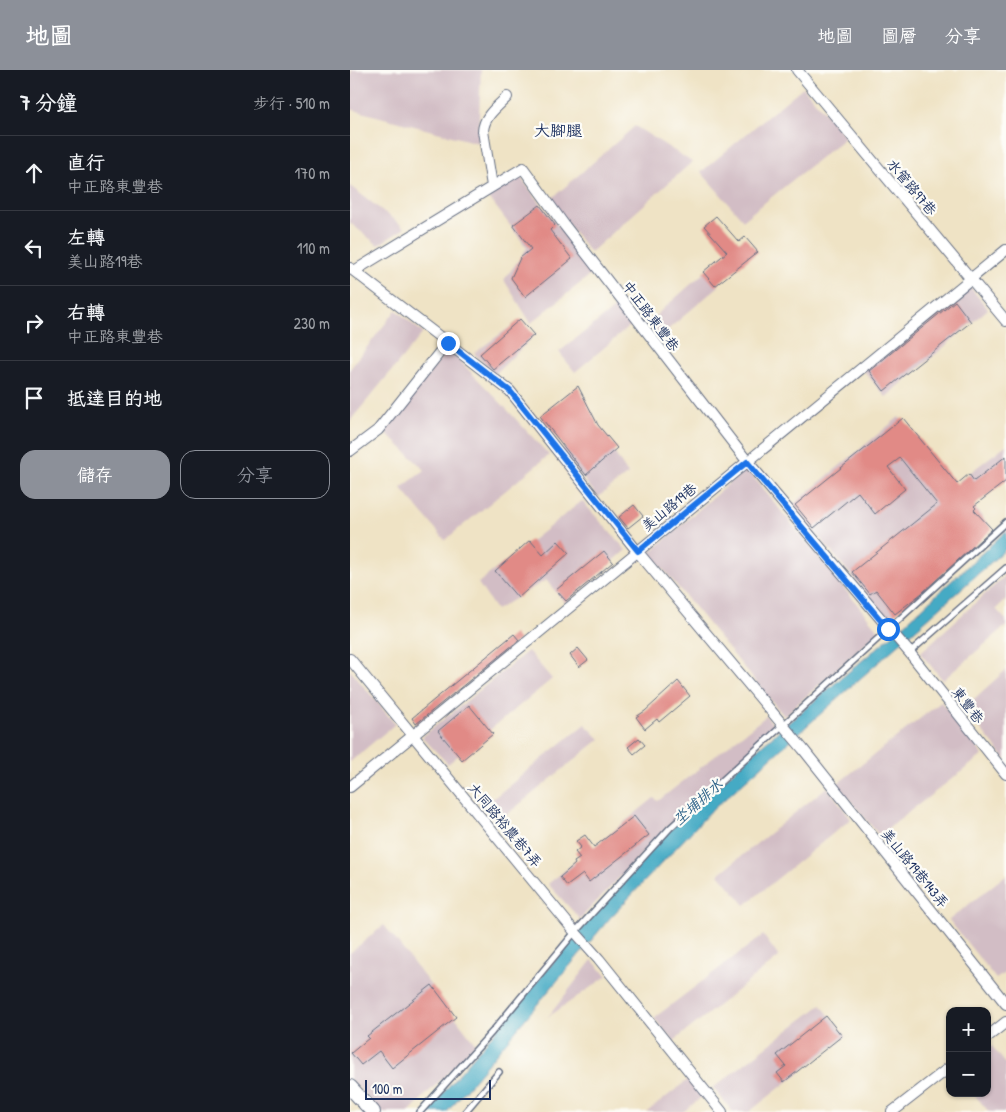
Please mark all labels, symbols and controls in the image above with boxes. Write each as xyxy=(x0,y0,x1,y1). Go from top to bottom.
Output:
text: 地圖 xyxy=(25,19,73,51)
text: 地圖 xyxy=(817,23,853,48)
text: 圖層 xyxy=(881,23,917,48)
text: 分享 xyxy=(945,23,981,48)
text: 7 分鐘 xyxy=(20,88,77,117)
text: 步行 · 510 m xyxy=(253,92,330,114)
district label: 大腳腿 xyxy=(534,119,583,141)
text: 直行 xyxy=(67,149,105,175)
street label: 水管路97巷 xyxy=(883,154,942,220)
icon: ahead xyxy=(20,159,48,187)
text: 170 m xyxy=(295,162,330,184)
text: 中正路東豐巷 xyxy=(67,175,163,197)
text: 左轉 xyxy=(67,224,105,250)
icon: left xyxy=(20,234,48,262)
text: 110 m xyxy=(297,237,330,259)
text: 美山路19巷 xyxy=(67,250,143,272)
street label: 中正路東豐巷 xyxy=(619,276,685,356)
text: 右轉 xyxy=(67,299,105,325)
icon: right xyxy=(20,309,48,337)
text: 230 m xyxy=(294,312,330,334)
text: 中正路東豐巷 xyxy=(67,325,163,347)
route end xyxy=(437,332,460,355)
icon: arrive xyxy=(20,384,48,412)
text: 抵達目的地 xyxy=(67,385,162,411)
button: 儲存 xyxy=(20,450,170,499)
button: 分享 xyxy=(180,450,330,499)
street label: 美山路19巷 xyxy=(637,478,701,535)
route start xyxy=(877,618,900,641)
street label: 東豐巷 xyxy=(948,682,989,728)
water label: 坔埔排水 xyxy=(668,773,728,830)
street label: 大同路裕農巷7弄 xyxy=(464,778,546,871)
street label: 美山路19巷143弄 xyxy=(878,824,953,911)
map controls xyxy=(946,1007,991,1097)
button: + xyxy=(946,1007,991,1052)
button: − xyxy=(946,1052,991,1097)
scale bar xyxy=(365,1077,491,1100)
text: 100 m xyxy=(372,1079,402,1098)

